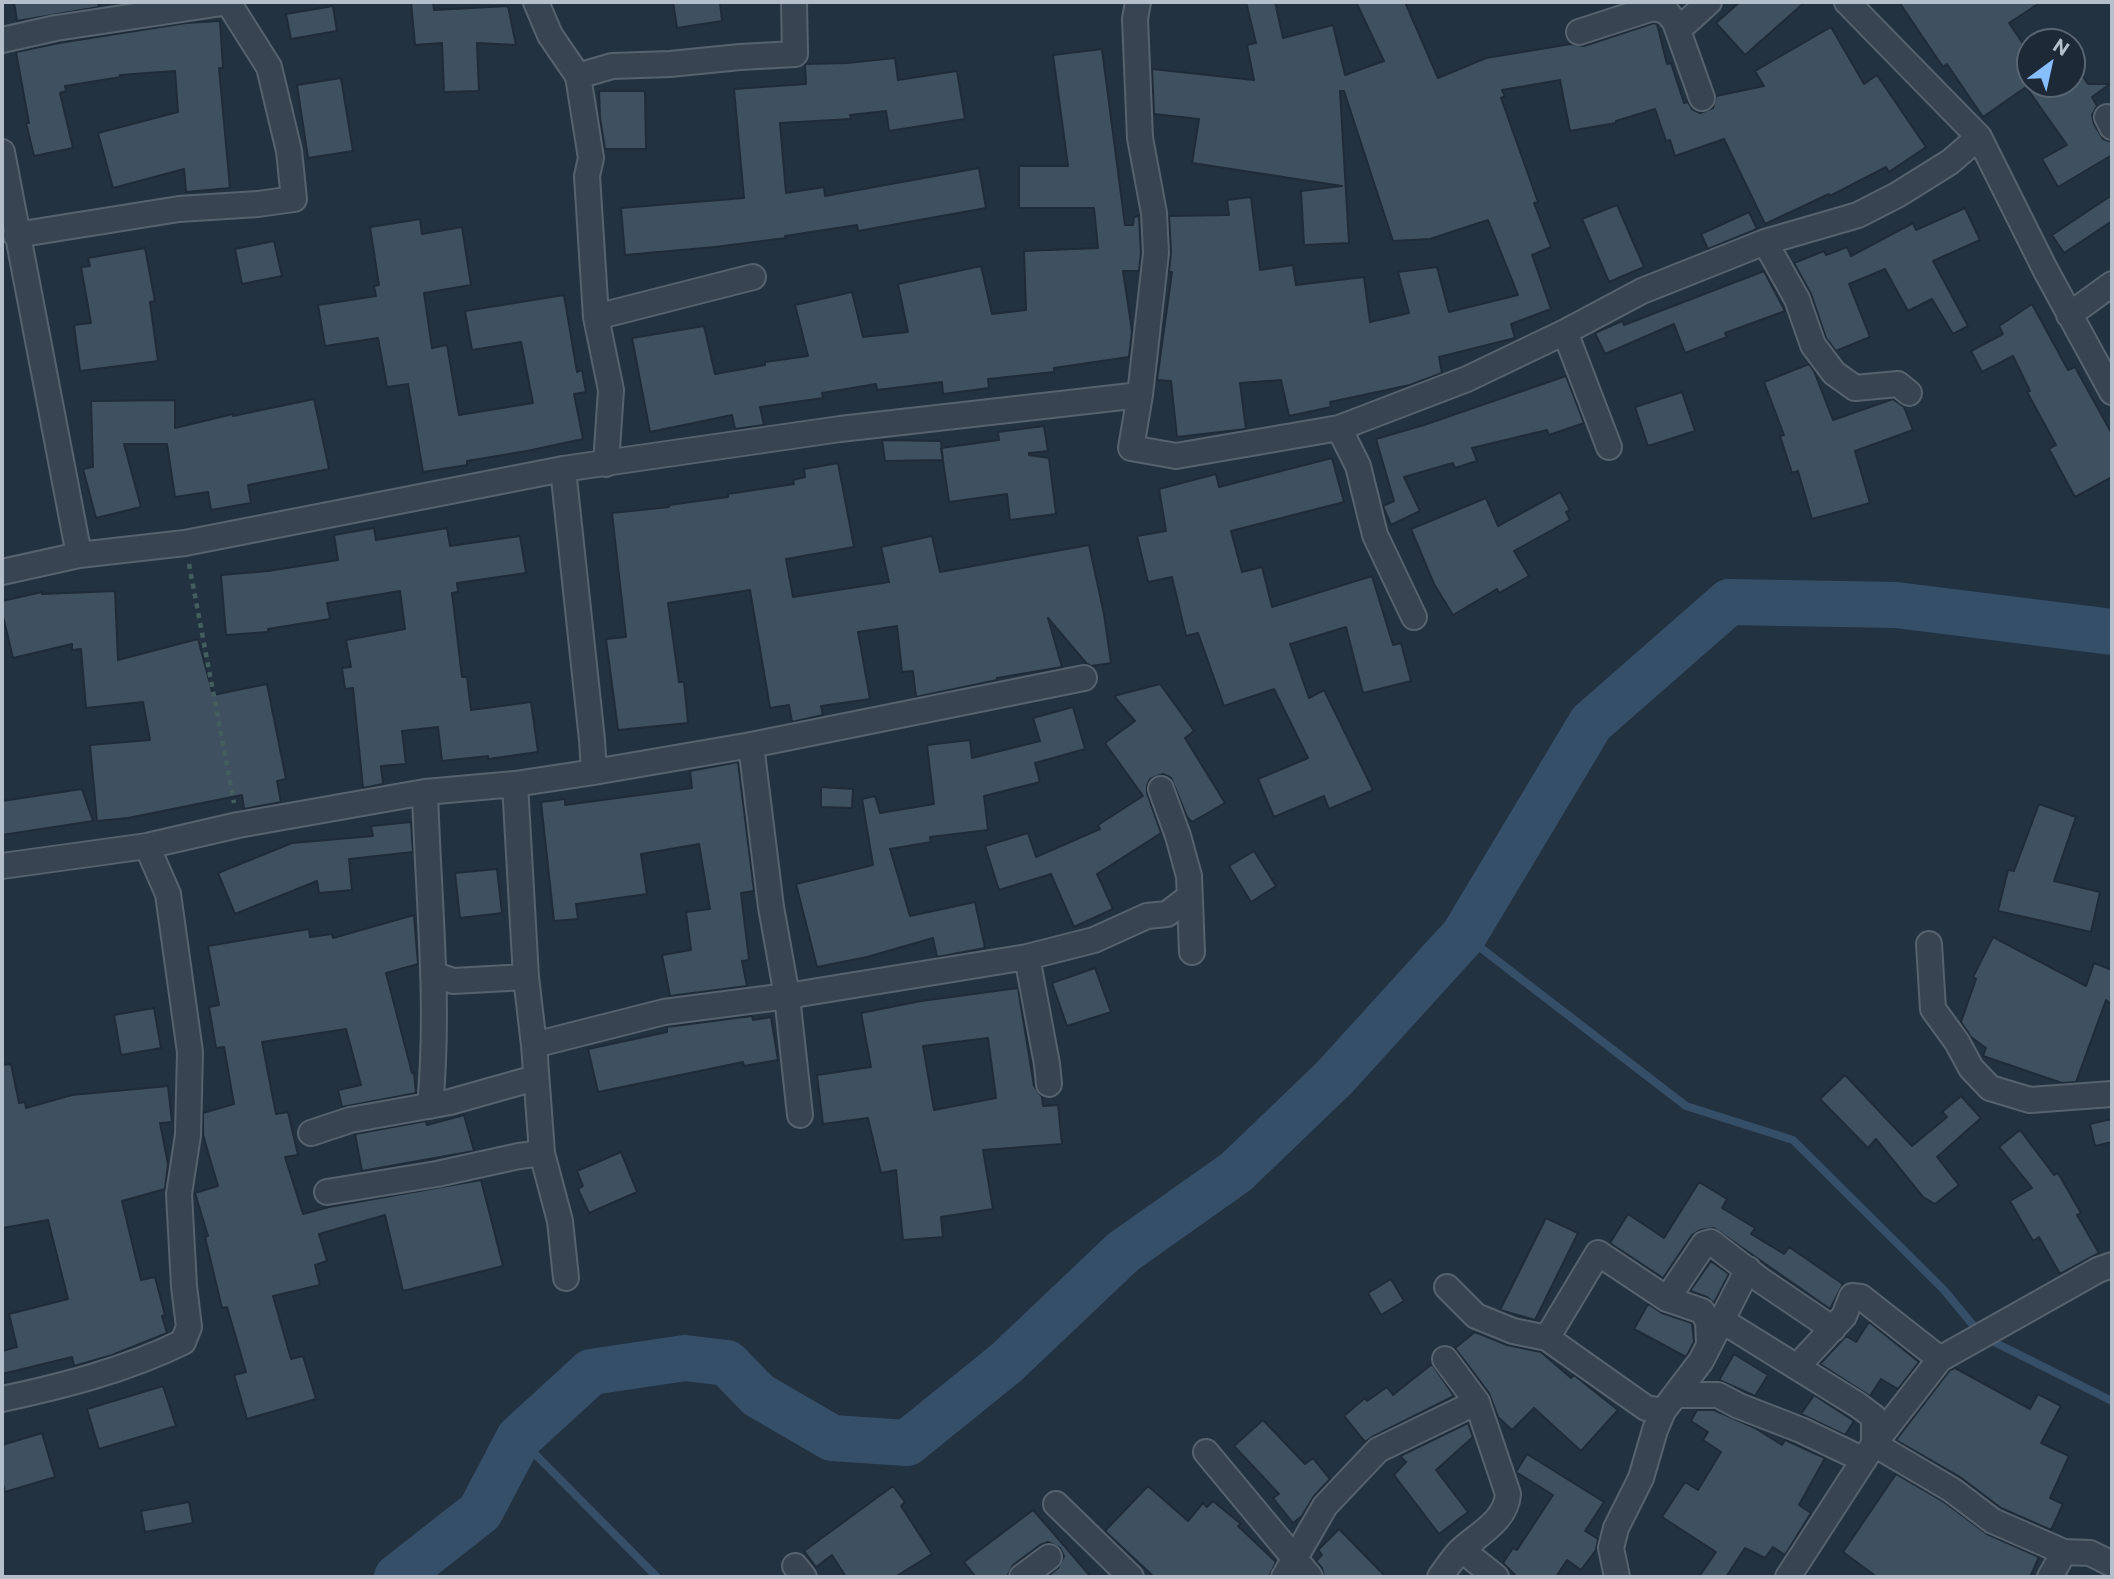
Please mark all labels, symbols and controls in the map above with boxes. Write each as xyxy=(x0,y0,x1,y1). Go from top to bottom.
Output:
north arrow xyxy=(2016,28,2086,98)
text: N xyxy=(2049,33,2074,60)

